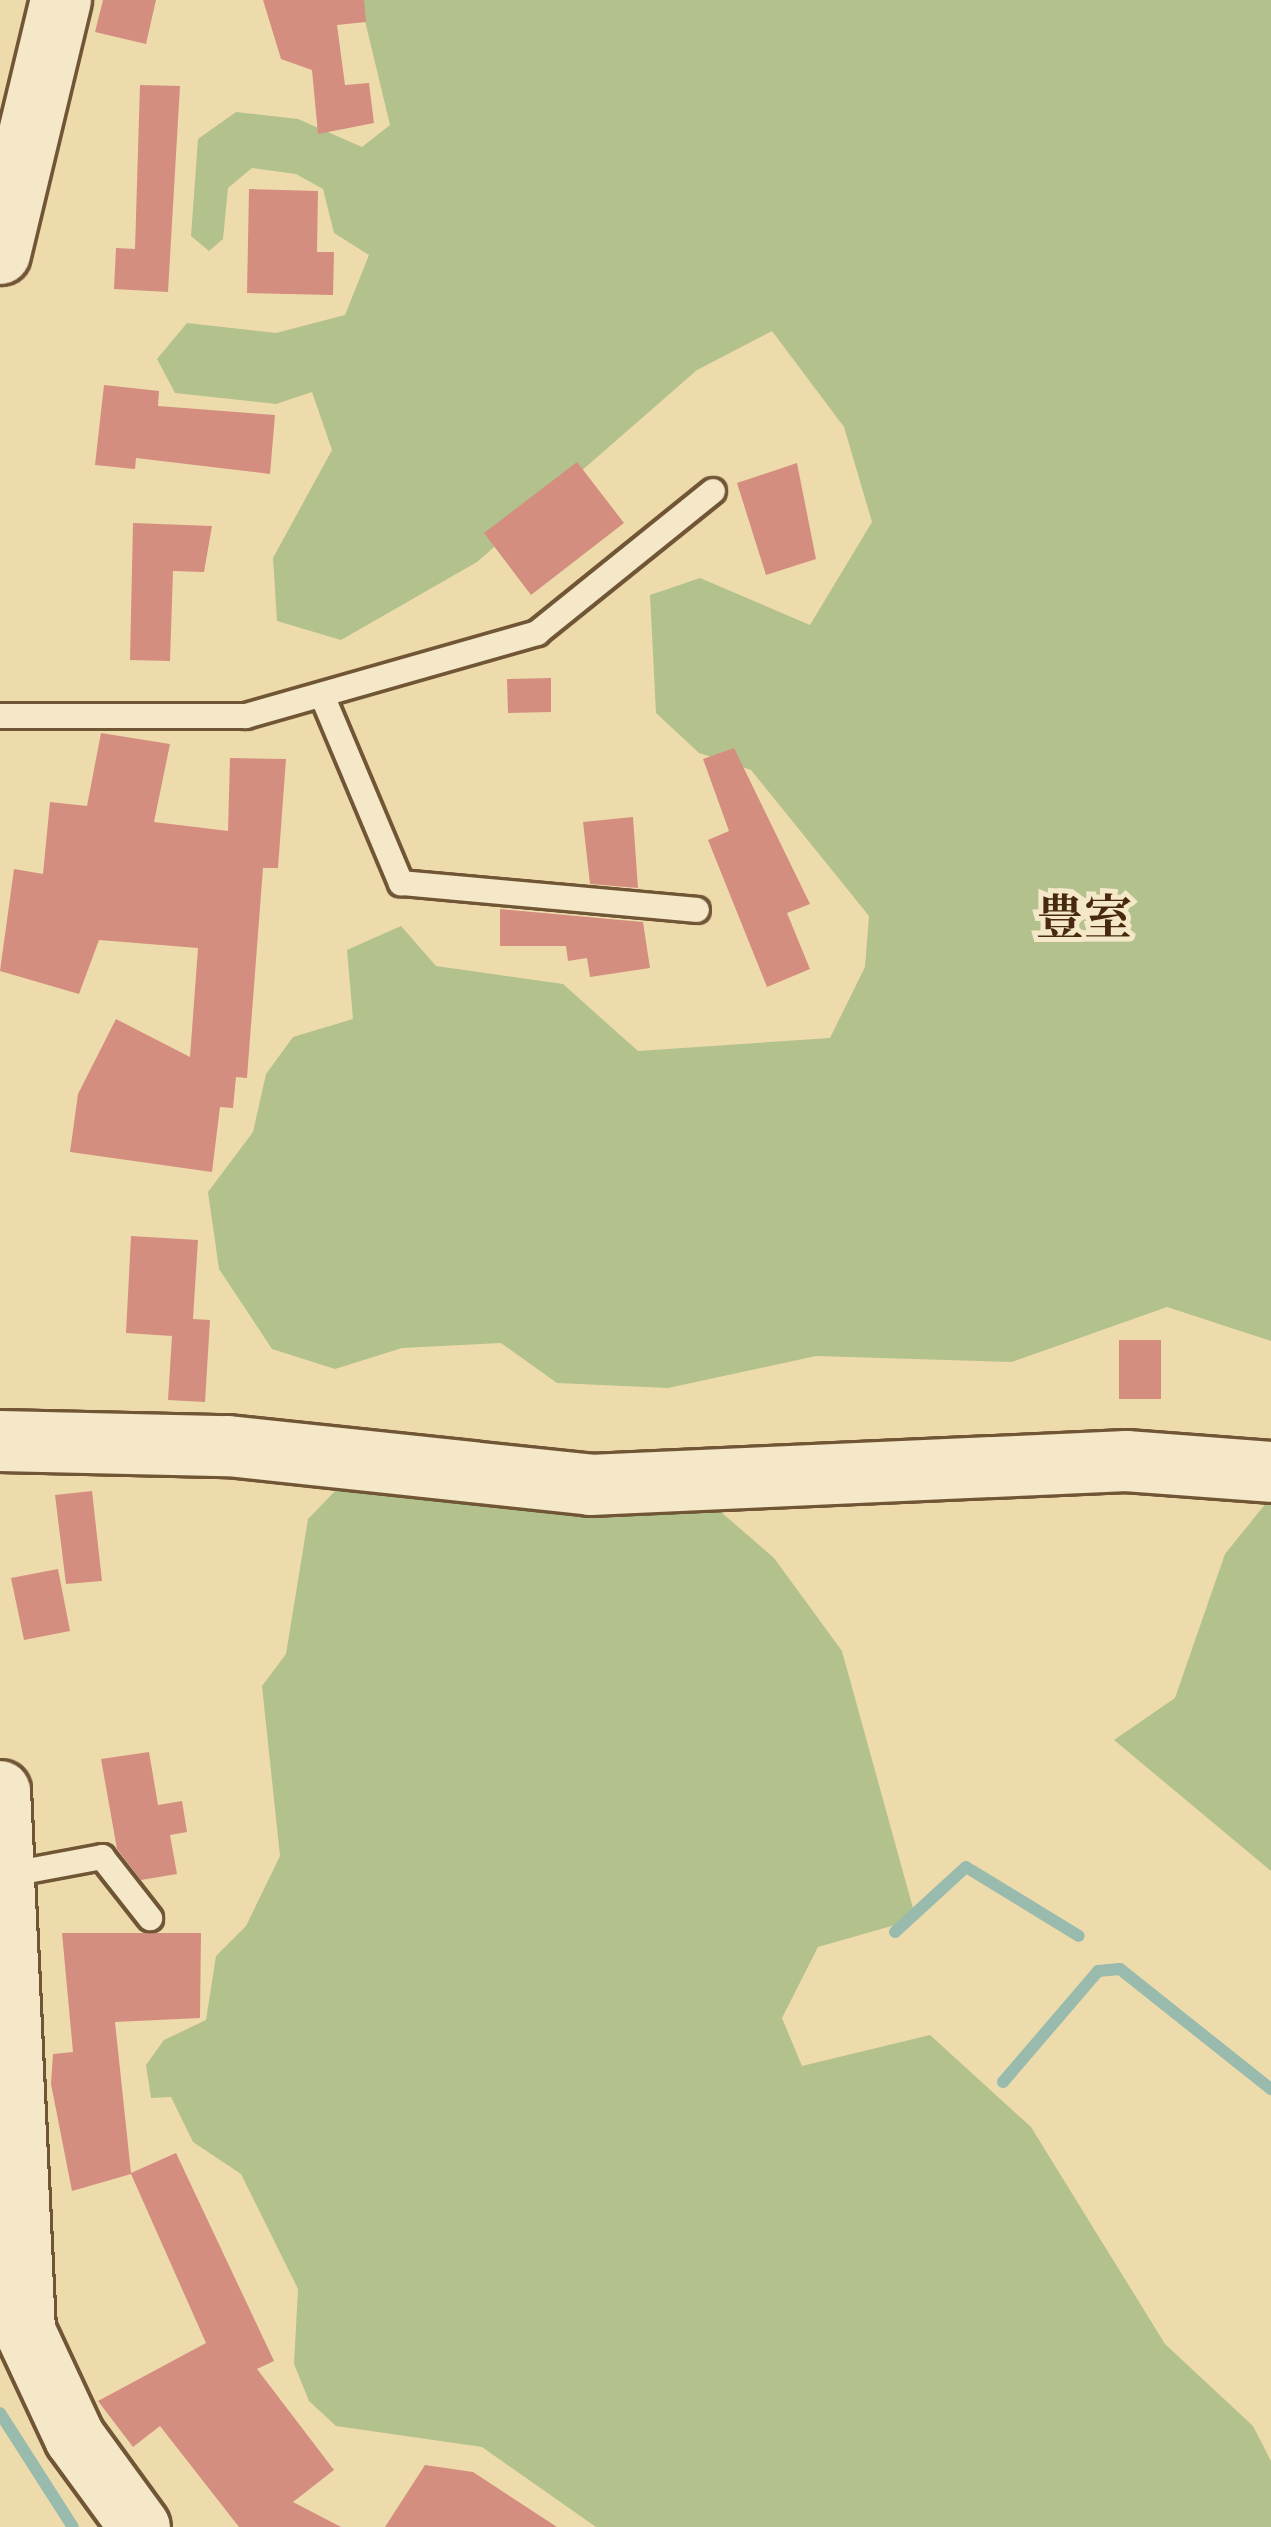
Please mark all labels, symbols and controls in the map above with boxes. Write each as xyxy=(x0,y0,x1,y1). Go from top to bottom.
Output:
district label: 豊室 xyxy=(1036,889,1132,947)

